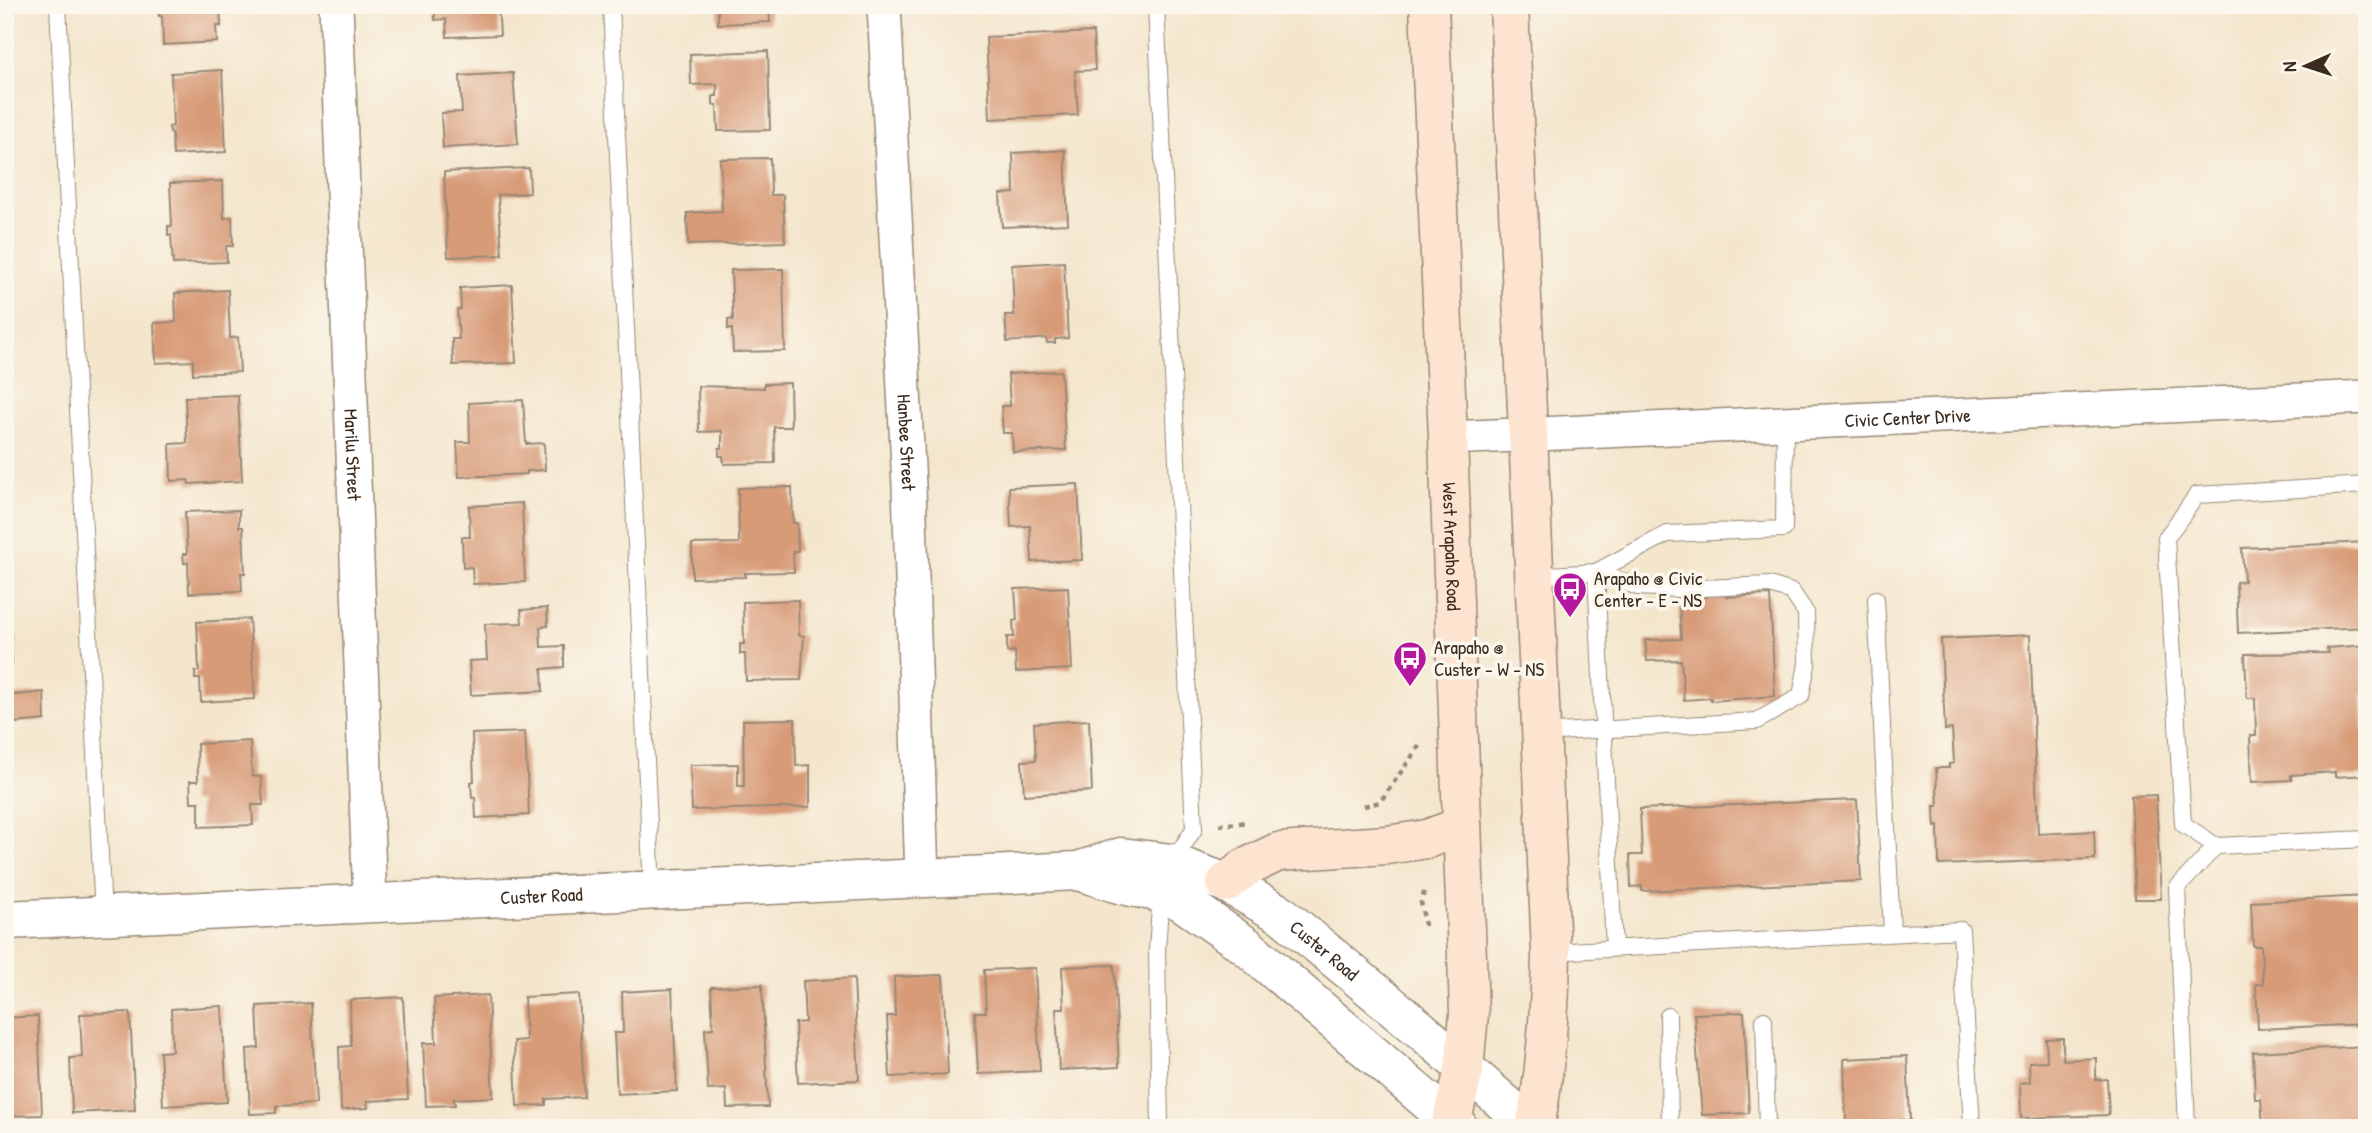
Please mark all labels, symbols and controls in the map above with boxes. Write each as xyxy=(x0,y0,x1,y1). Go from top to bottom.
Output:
north arrow xyxy=(2270,32,2340,102)
text: N xyxy=(2276,61,2302,73)
street label: Hanbee Street xyxy=(891,394,922,492)
street label: Civic Center Drive xyxy=(1844,402,1972,433)
street label: Marilu Street xyxy=(338,408,368,501)
street label: West Arapaho Road xyxy=(1437,482,1467,612)
place label: Arapaho @ Civic Center - E - NS xyxy=(1594,565,1703,613)
bus stop icon: Arapaho @ Civic Center - E - NS xyxy=(1551,570,1589,619)
place label: Arapaho @ Custer - W - NS xyxy=(1434,634,1544,682)
bus stop icon: Arapaho @ Custer - W - NS xyxy=(1391,639,1429,688)
street label: Custer Road xyxy=(500,881,584,910)
street label: Custer Road xyxy=(1285,914,1365,987)

